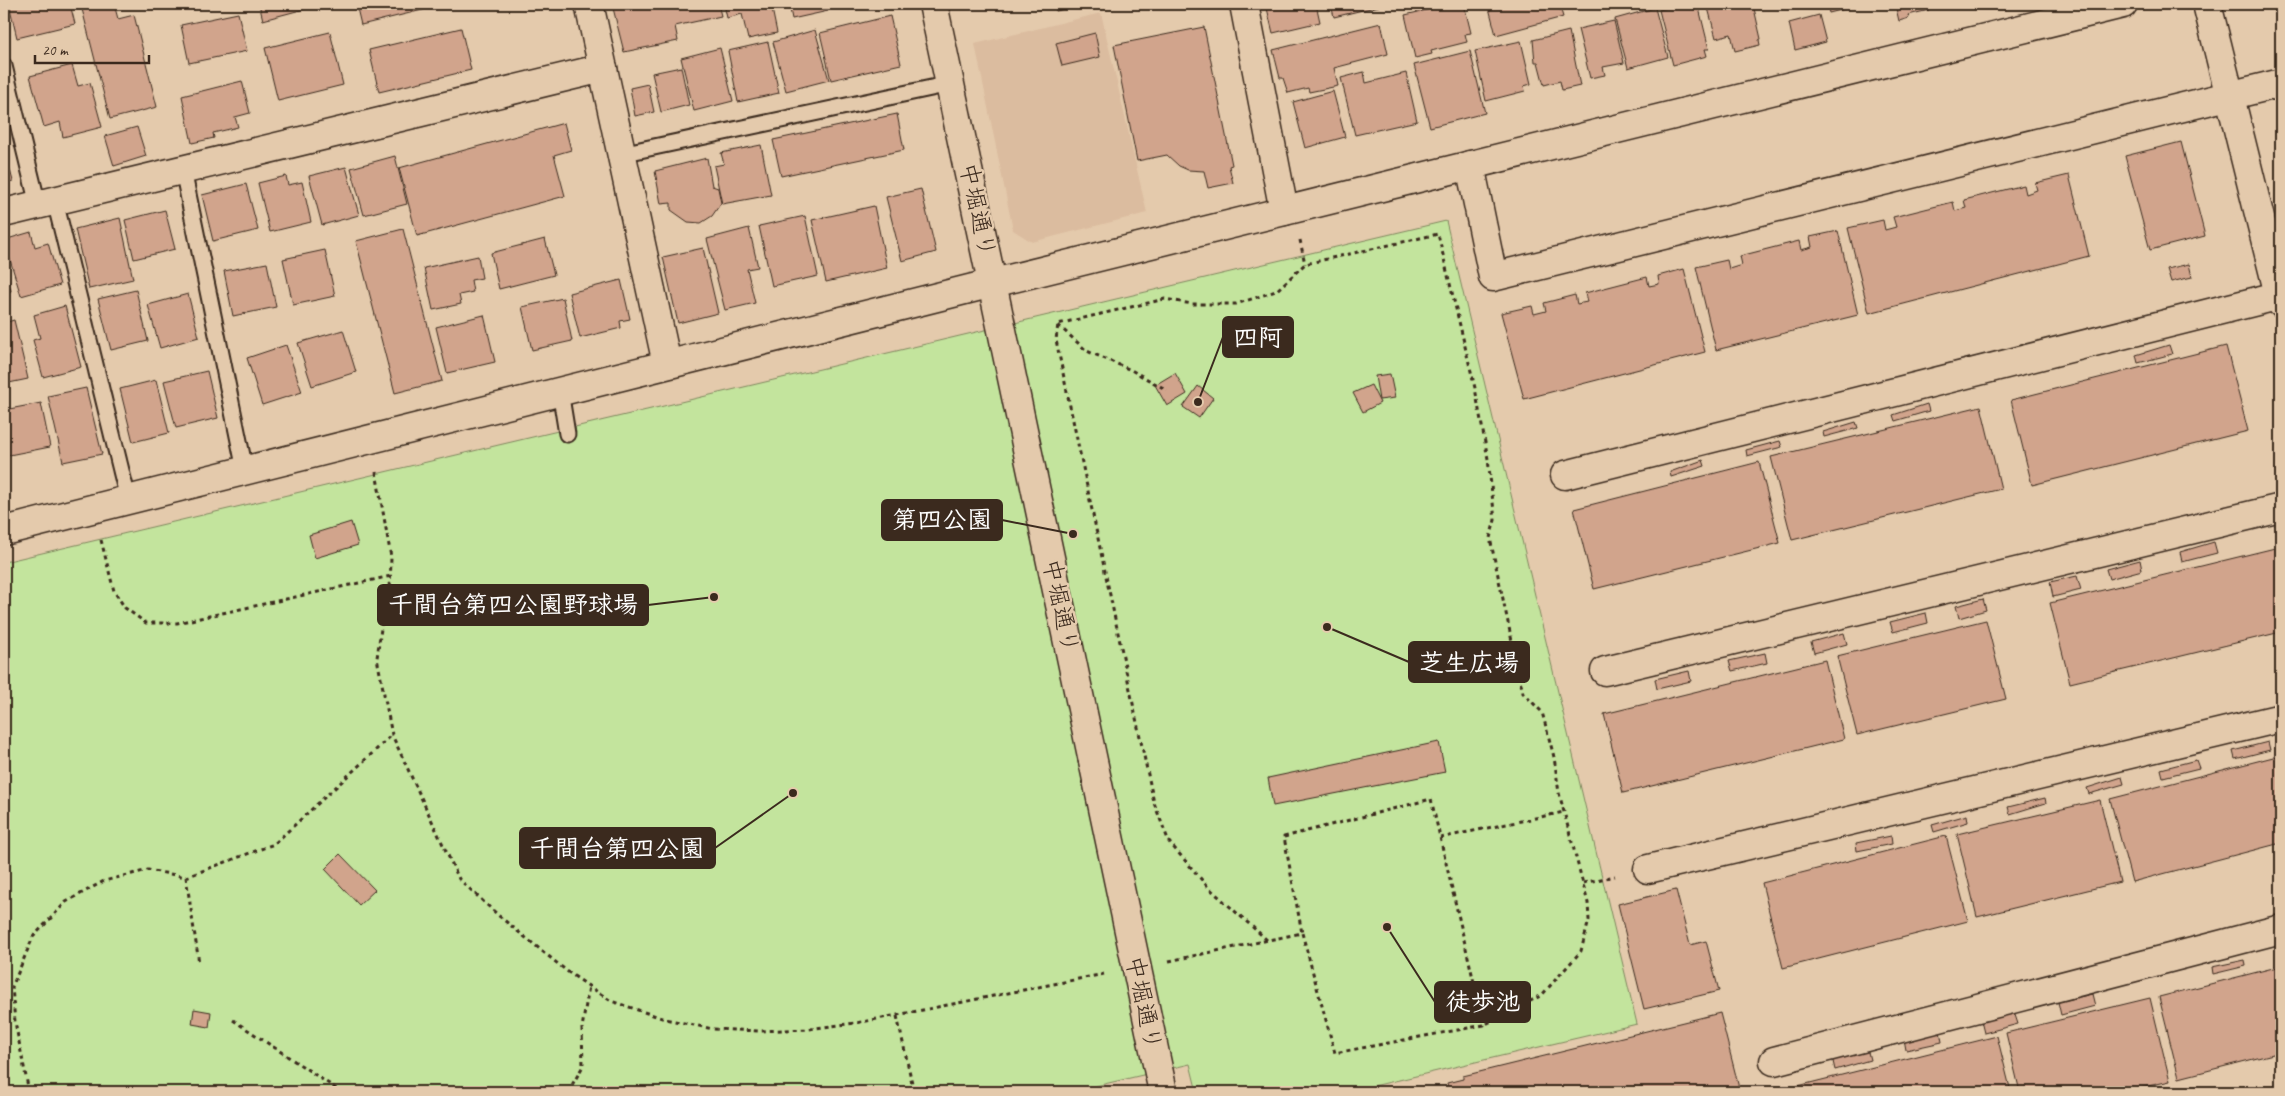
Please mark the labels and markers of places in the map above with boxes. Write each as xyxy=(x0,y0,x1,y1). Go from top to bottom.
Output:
callout: 四阿 xyxy=(1223,317,1293,357)
callout: 第四公園 xyxy=(882,500,1002,540)
callout: 千間台第四公園野球場 xyxy=(378,585,648,625)
callout: 芝生広場 xyxy=(1409,642,1529,682)
callout: 千間台第四公園 xyxy=(520,828,715,868)
callout: 徒歩池 xyxy=(1435,982,1530,1022)

